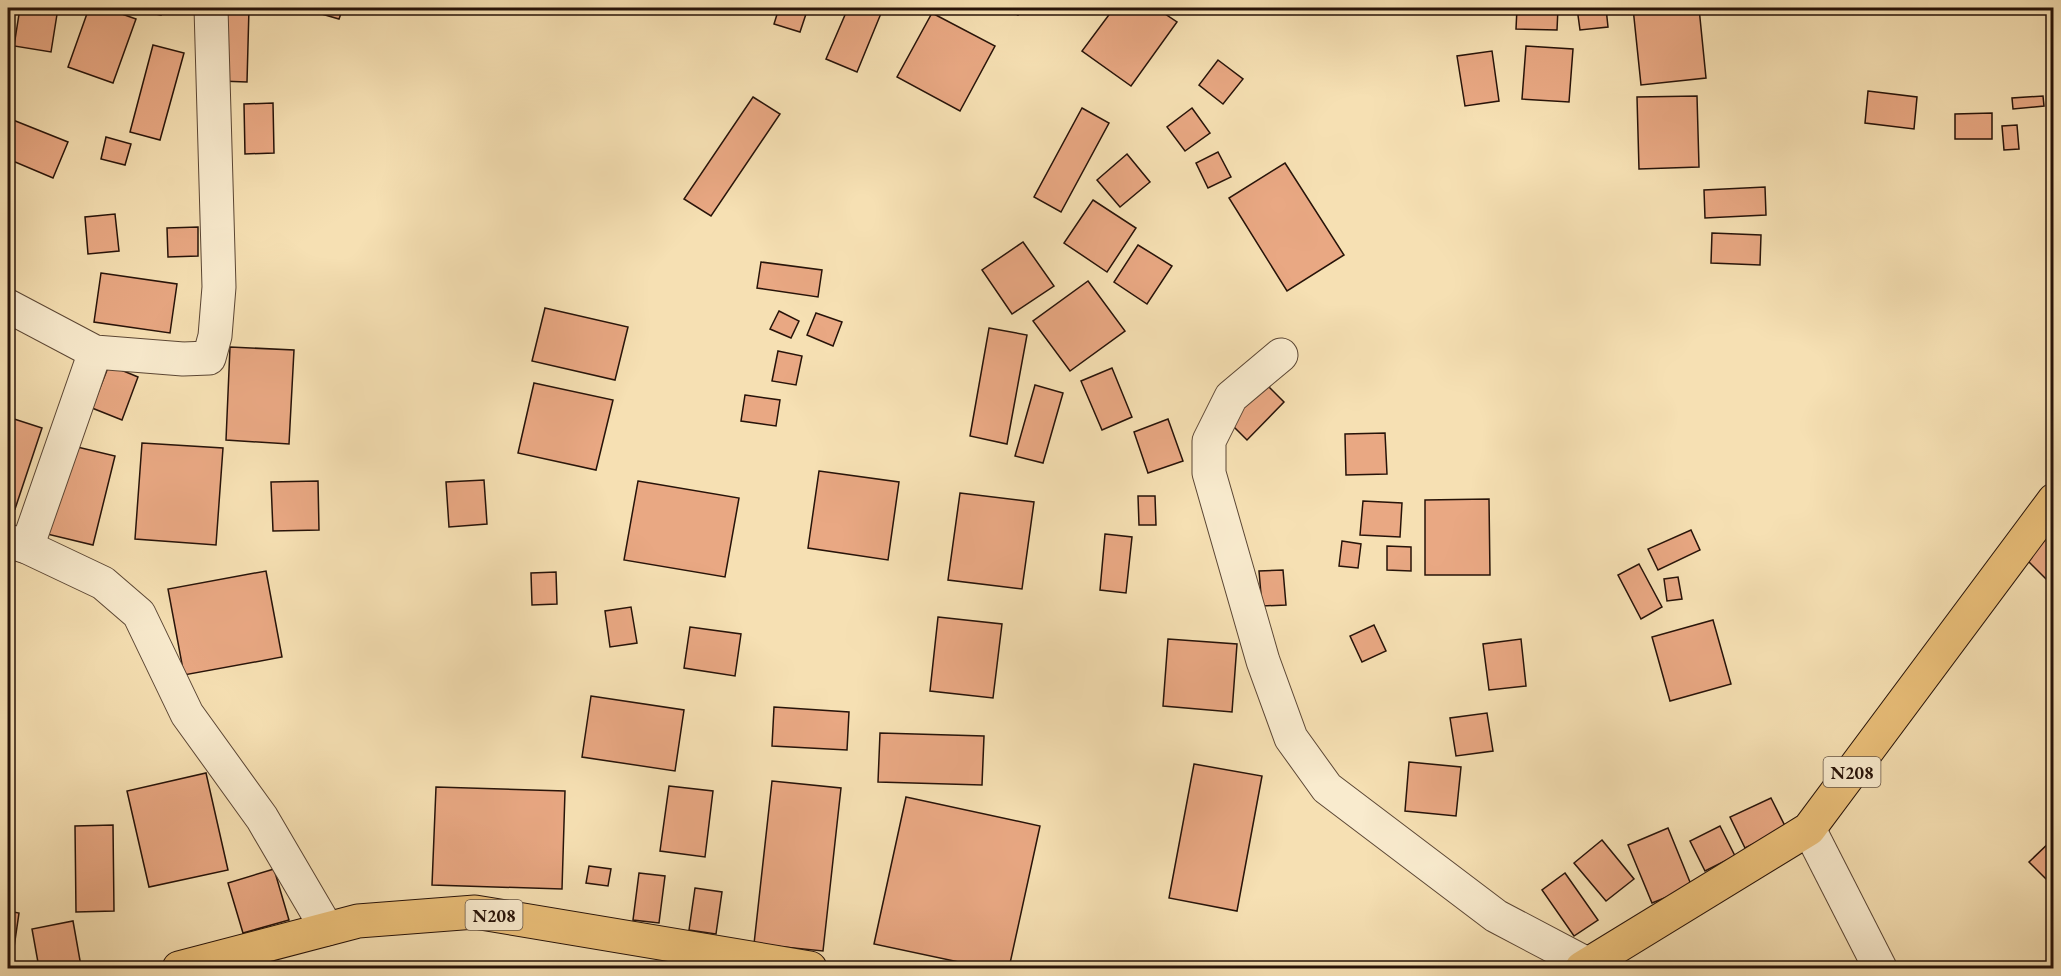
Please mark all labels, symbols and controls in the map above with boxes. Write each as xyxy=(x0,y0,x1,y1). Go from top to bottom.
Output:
road number: N208 xyxy=(1824,757,1880,787)
road number: N208 xyxy=(466,900,522,930)

